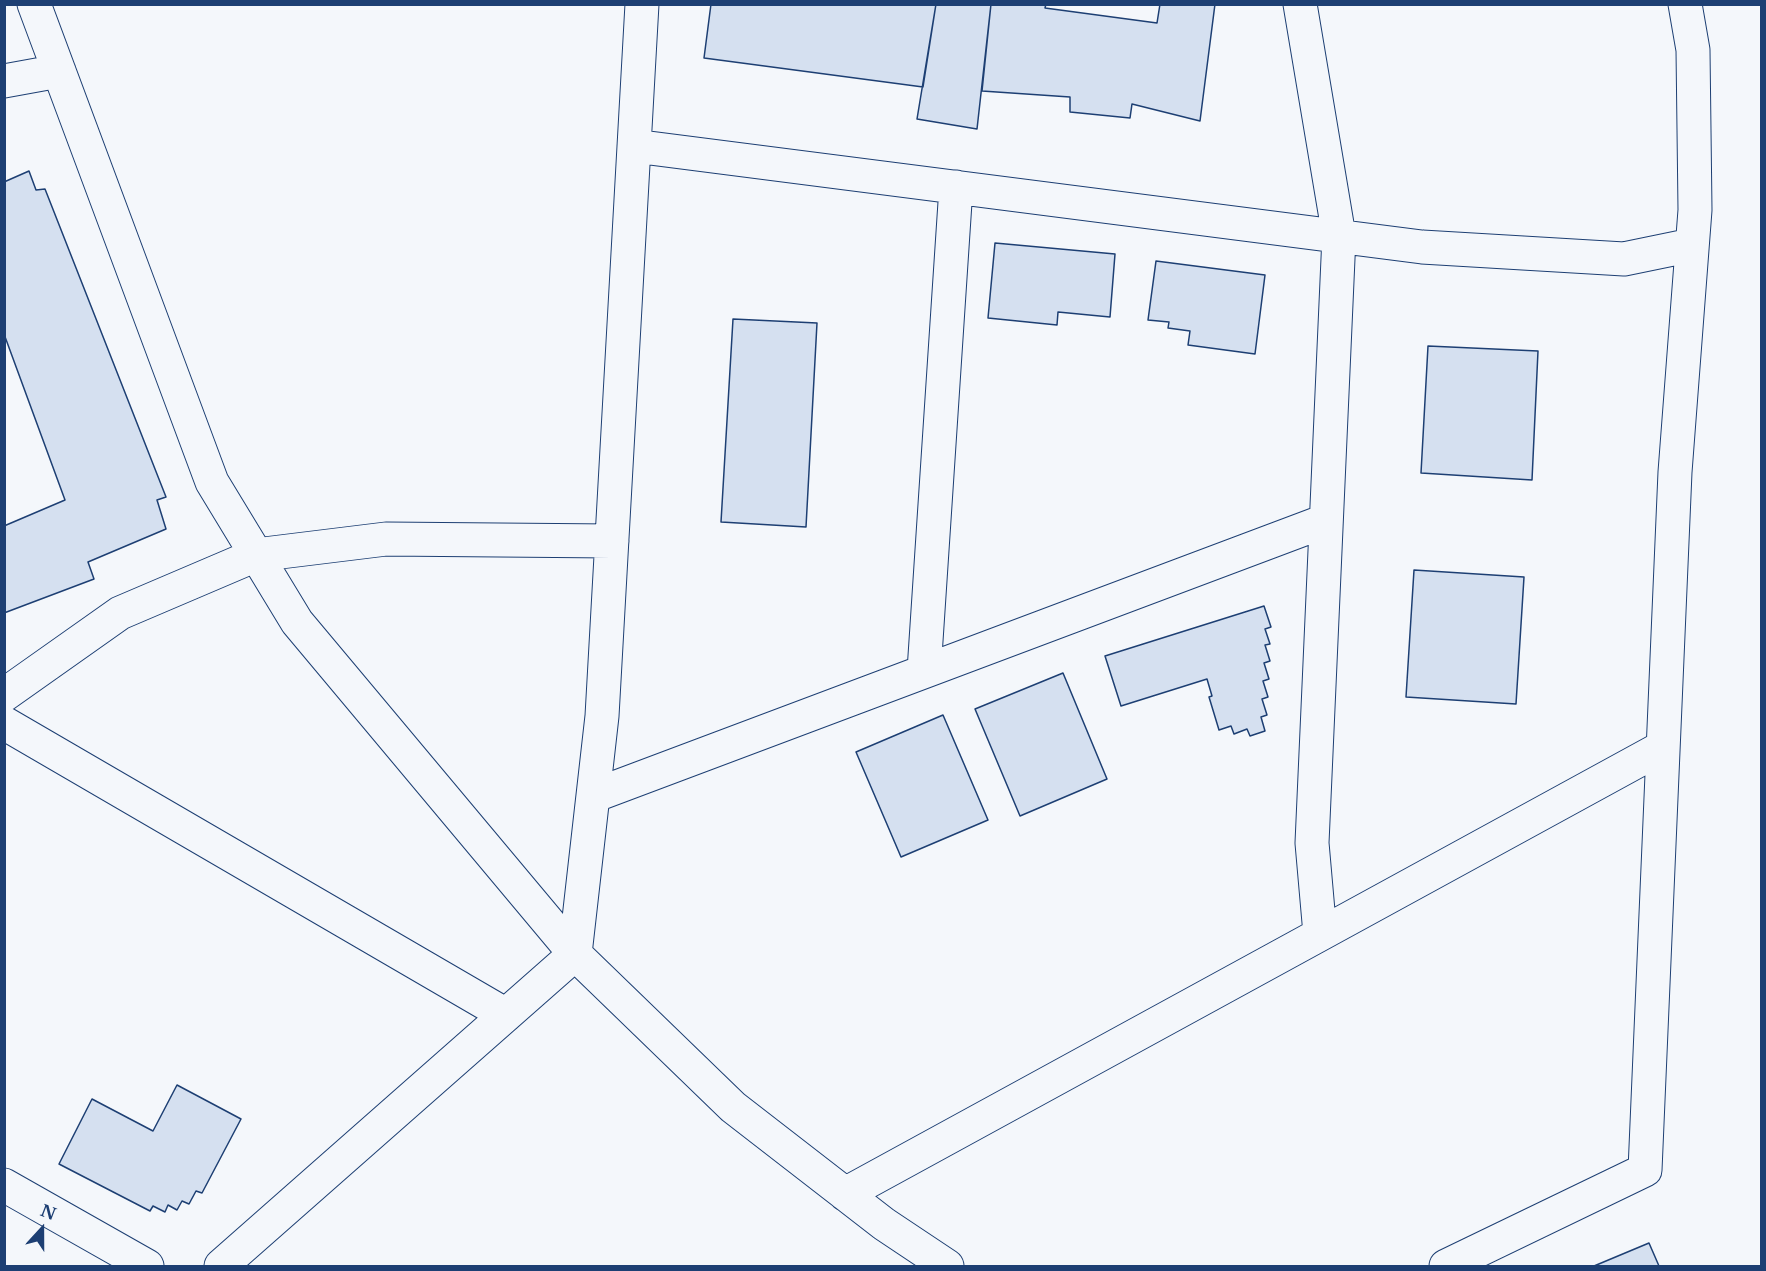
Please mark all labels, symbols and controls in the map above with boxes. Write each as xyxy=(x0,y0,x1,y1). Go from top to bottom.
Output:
north arrow xyxy=(12,1199,72,1259)
text: N xyxy=(38,1200,59,1224)

